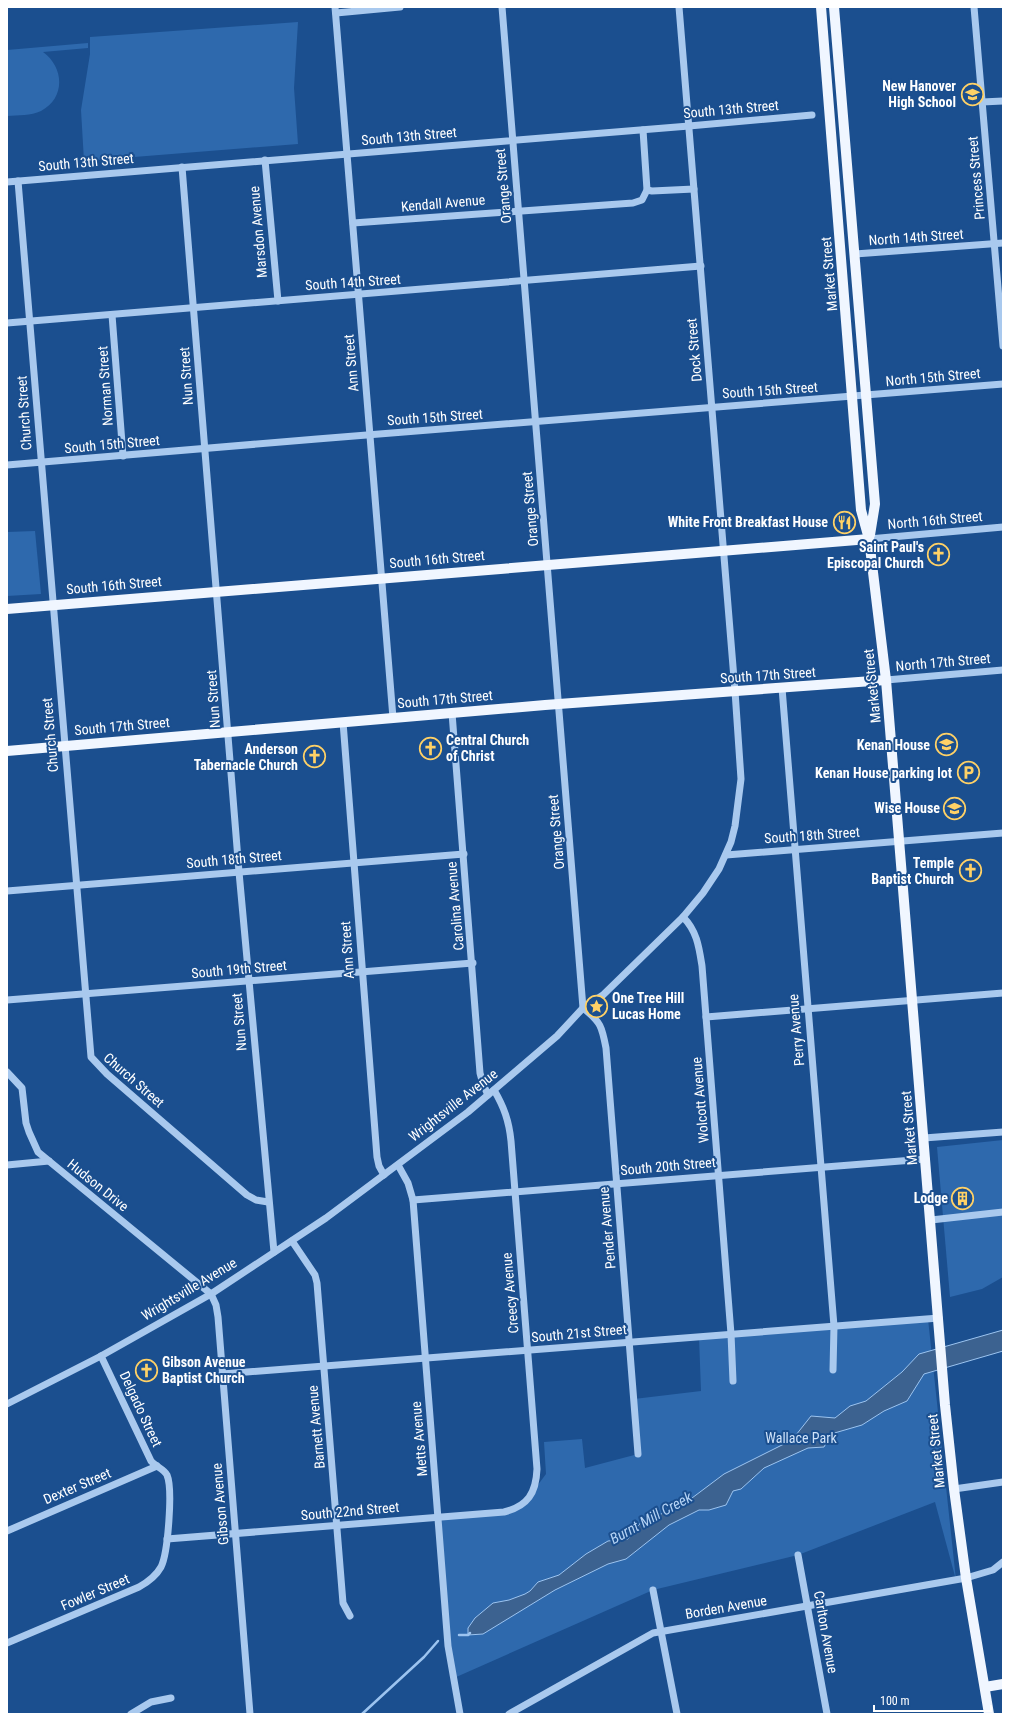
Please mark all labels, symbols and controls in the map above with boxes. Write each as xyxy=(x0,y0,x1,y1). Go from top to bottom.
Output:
place label: New Hanover High School xyxy=(882,78,956,110)
school or university icon: New Hanover High School xyxy=(959,81,985,107)
street label: South 13th Street xyxy=(683,97,779,121)
street label: South 13th Street xyxy=(361,124,457,148)
street label: Princess Street xyxy=(964,136,988,220)
street label: Orange Street xyxy=(492,148,514,224)
street label: South 13th Street xyxy=(38,150,134,174)
street label: Marsdon Avenue xyxy=(246,185,270,279)
street label: Kendall Avenue xyxy=(400,191,486,215)
street label: North 14th Street xyxy=(868,226,964,248)
street label: Market Street xyxy=(818,236,840,312)
street label: South 14th Street xyxy=(305,271,401,293)
street label: Dock Street xyxy=(683,318,705,382)
street label: Ann Street xyxy=(341,334,361,392)
street label: Norman Street xyxy=(94,346,116,426)
street label: Nun Street xyxy=(176,346,196,406)
street label: North 15th Street xyxy=(885,365,981,389)
street label: Church Street xyxy=(13,375,35,451)
street label: South 15th Street xyxy=(722,379,818,401)
street label: South 15th Street xyxy=(387,406,483,428)
street label: South 15th Street xyxy=(64,432,160,456)
street label: Orange Street xyxy=(519,471,541,547)
street label: North 16th Street xyxy=(887,508,983,532)
restaurant icon: White Front Breakfast House xyxy=(831,509,857,535)
place label: White Front Breakfast House xyxy=(668,514,828,530)
place label: Saint Paul's Episcopal Church xyxy=(827,539,924,571)
church icon: Saint Paul's Episcopal Church xyxy=(926,542,952,568)
street label: South 16th Street xyxy=(389,547,485,571)
street label: South 16th Street xyxy=(66,573,162,597)
street label: Market Street xyxy=(860,648,884,724)
street label: North 17th Street xyxy=(895,650,991,674)
street label: South 17th Street xyxy=(720,664,816,686)
street label: Nun Street xyxy=(203,669,223,729)
street label: South 17th Street xyxy=(397,687,493,711)
street label: Church Street xyxy=(39,697,61,773)
street label: South 17th Street xyxy=(74,714,170,738)
place label: Central Church of Christ xyxy=(446,732,529,764)
school or university icon: Kenan House xyxy=(933,732,959,758)
church icon: Central Church of Christ xyxy=(418,735,444,761)
place label: Kenan House xyxy=(857,737,930,753)
place label: Anderson Tabernacle Church xyxy=(194,741,298,773)
church icon: Anderson Tabernacle Church xyxy=(301,744,327,770)
parking icon: Kenan House parking lot xyxy=(955,760,981,786)
place label: Kenan House parking lot xyxy=(815,765,952,781)
street label: Orange Street xyxy=(545,794,567,870)
school or university icon: Wise House xyxy=(942,795,968,821)
place label: Wise House xyxy=(874,800,940,816)
street label: South 18th Street xyxy=(764,824,860,846)
street label: South 18th Street xyxy=(186,847,282,871)
place label: Temple Baptist Church xyxy=(871,855,954,887)
church icon: Temple Baptist Church xyxy=(957,858,983,884)
street label: Carolina Avenue xyxy=(443,860,467,951)
street label: Ann Street xyxy=(337,921,357,979)
street label: South 19th Street xyxy=(191,957,287,981)
place label: One Tree Hill Lucas Home xyxy=(612,990,684,1022)
street label: Nun Street xyxy=(228,992,250,1052)
place icon: One Tree Hill Lucas Home xyxy=(583,993,609,1019)
street label: Perry Avenue xyxy=(785,993,807,1067)
street label: Church Street xyxy=(101,1049,167,1111)
street label: Wolcott Avenue xyxy=(688,1056,712,1144)
street label: Wrightsville Avenue xyxy=(406,1065,501,1145)
street label: Market Street xyxy=(898,1090,920,1166)
street label: South 20th Street xyxy=(620,1154,716,1178)
street label: Hudson Drive xyxy=(64,1156,132,1215)
building icon: Lodge xyxy=(950,1185,976,1211)
street label: Pender Avenue xyxy=(595,1186,619,1270)
place label: Lodge xyxy=(914,1190,948,1206)
street label: Creecy Avenue xyxy=(498,1252,522,1334)
street label: Wrightsville Avenue xyxy=(139,1254,240,1324)
street label: South 21st Street xyxy=(531,1321,627,1345)
place label: Gibson Avenue Baptist Church xyxy=(162,1354,246,1386)
church icon: Gibson Avenue Baptist Church xyxy=(134,1357,160,1383)
street label: Delgado Street xyxy=(117,1369,165,1449)
street label: Barnett Avenue xyxy=(304,1384,328,1469)
street label: Metts Avenue xyxy=(408,1400,430,1477)
street label: Market Street xyxy=(924,1413,948,1489)
park label: Wallace Park xyxy=(765,1430,837,1446)
street label: Gibson Avenue xyxy=(208,1462,232,1546)
street label: Dexter Street xyxy=(41,1465,113,1507)
water label: Burnt Mill Creek xyxy=(607,1488,696,1548)
street label: South 22nd Street xyxy=(300,1499,400,1523)
street label: Fowler Street xyxy=(58,1570,132,1614)
street label: Carlton Avenue xyxy=(811,1590,841,1675)
street label: Borden Avenue xyxy=(684,1592,768,1622)
scale bar xyxy=(874,1687,991,1713)
text: 100 m xyxy=(880,1694,910,1708)

